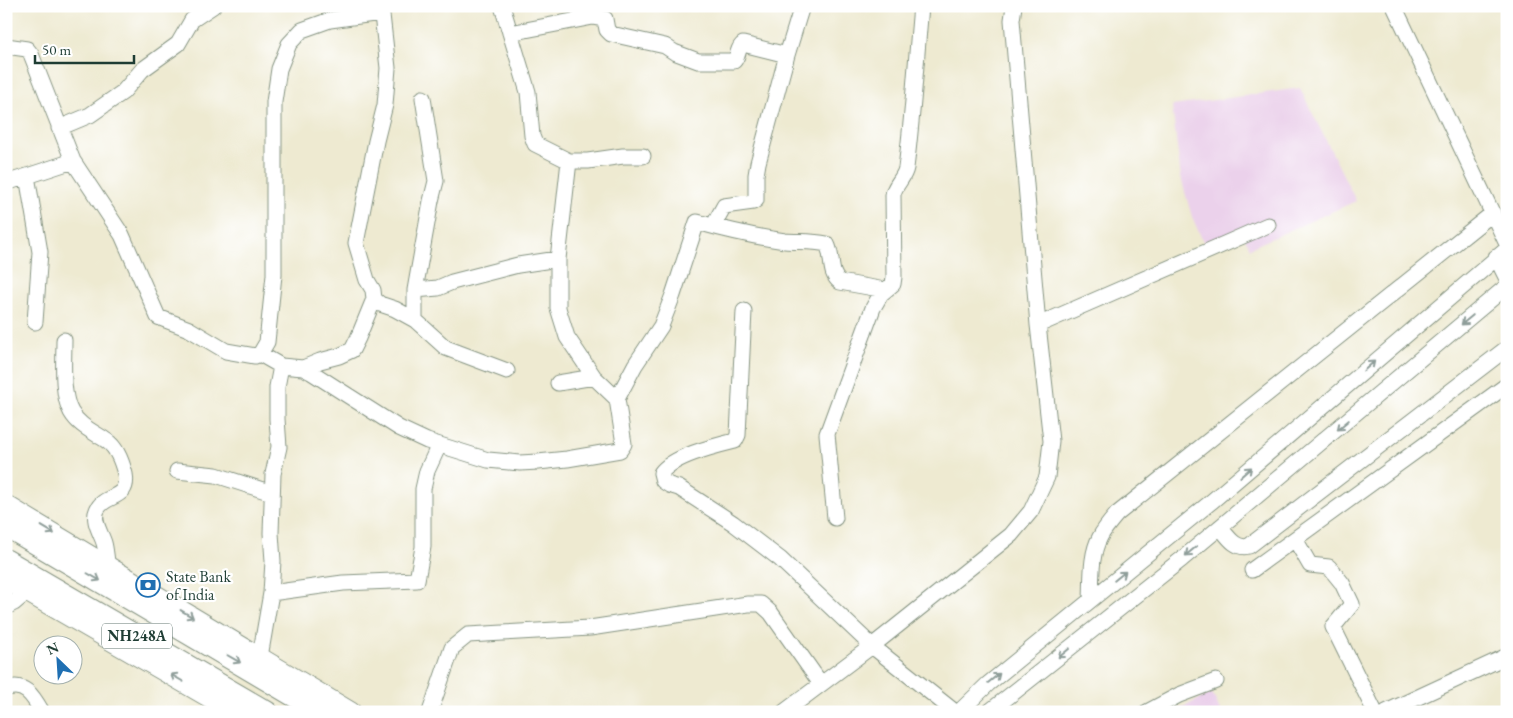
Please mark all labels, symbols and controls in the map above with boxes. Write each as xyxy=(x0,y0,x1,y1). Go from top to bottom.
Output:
scale bar xyxy=(35,32,134,64)
text: 50 m xyxy=(42,40,71,59)
one-way arrow xyxy=(1461,314,1474,325)
one-way arrow xyxy=(1362,361,1375,372)
one-way arrow xyxy=(1337,419,1350,430)
one-way arrow xyxy=(1239,467,1252,478)
one-way arrow xyxy=(41,526,55,536)
one-way arrow xyxy=(1185,545,1198,556)
place label: State Bank of India xyxy=(166,566,232,605)
one-way arrow xyxy=(1114,570,1127,581)
bank icon: State Bank of India xyxy=(135,572,161,598)
one-way arrow xyxy=(86,573,100,583)
one-way arrow xyxy=(180,609,194,619)
road number: NH248A xyxy=(102,624,172,648)
north arrow xyxy=(32,636,82,686)
text: N xyxy=(44,637,62,659)
one-way arrow xyxy=(1058,647,1071,658)
one-way arrow xyxy=(226,655,240,665)
one-way arrow xyxy=(171,673,185,683)
one-way arrow xyxy=(988,673,1001,684)

